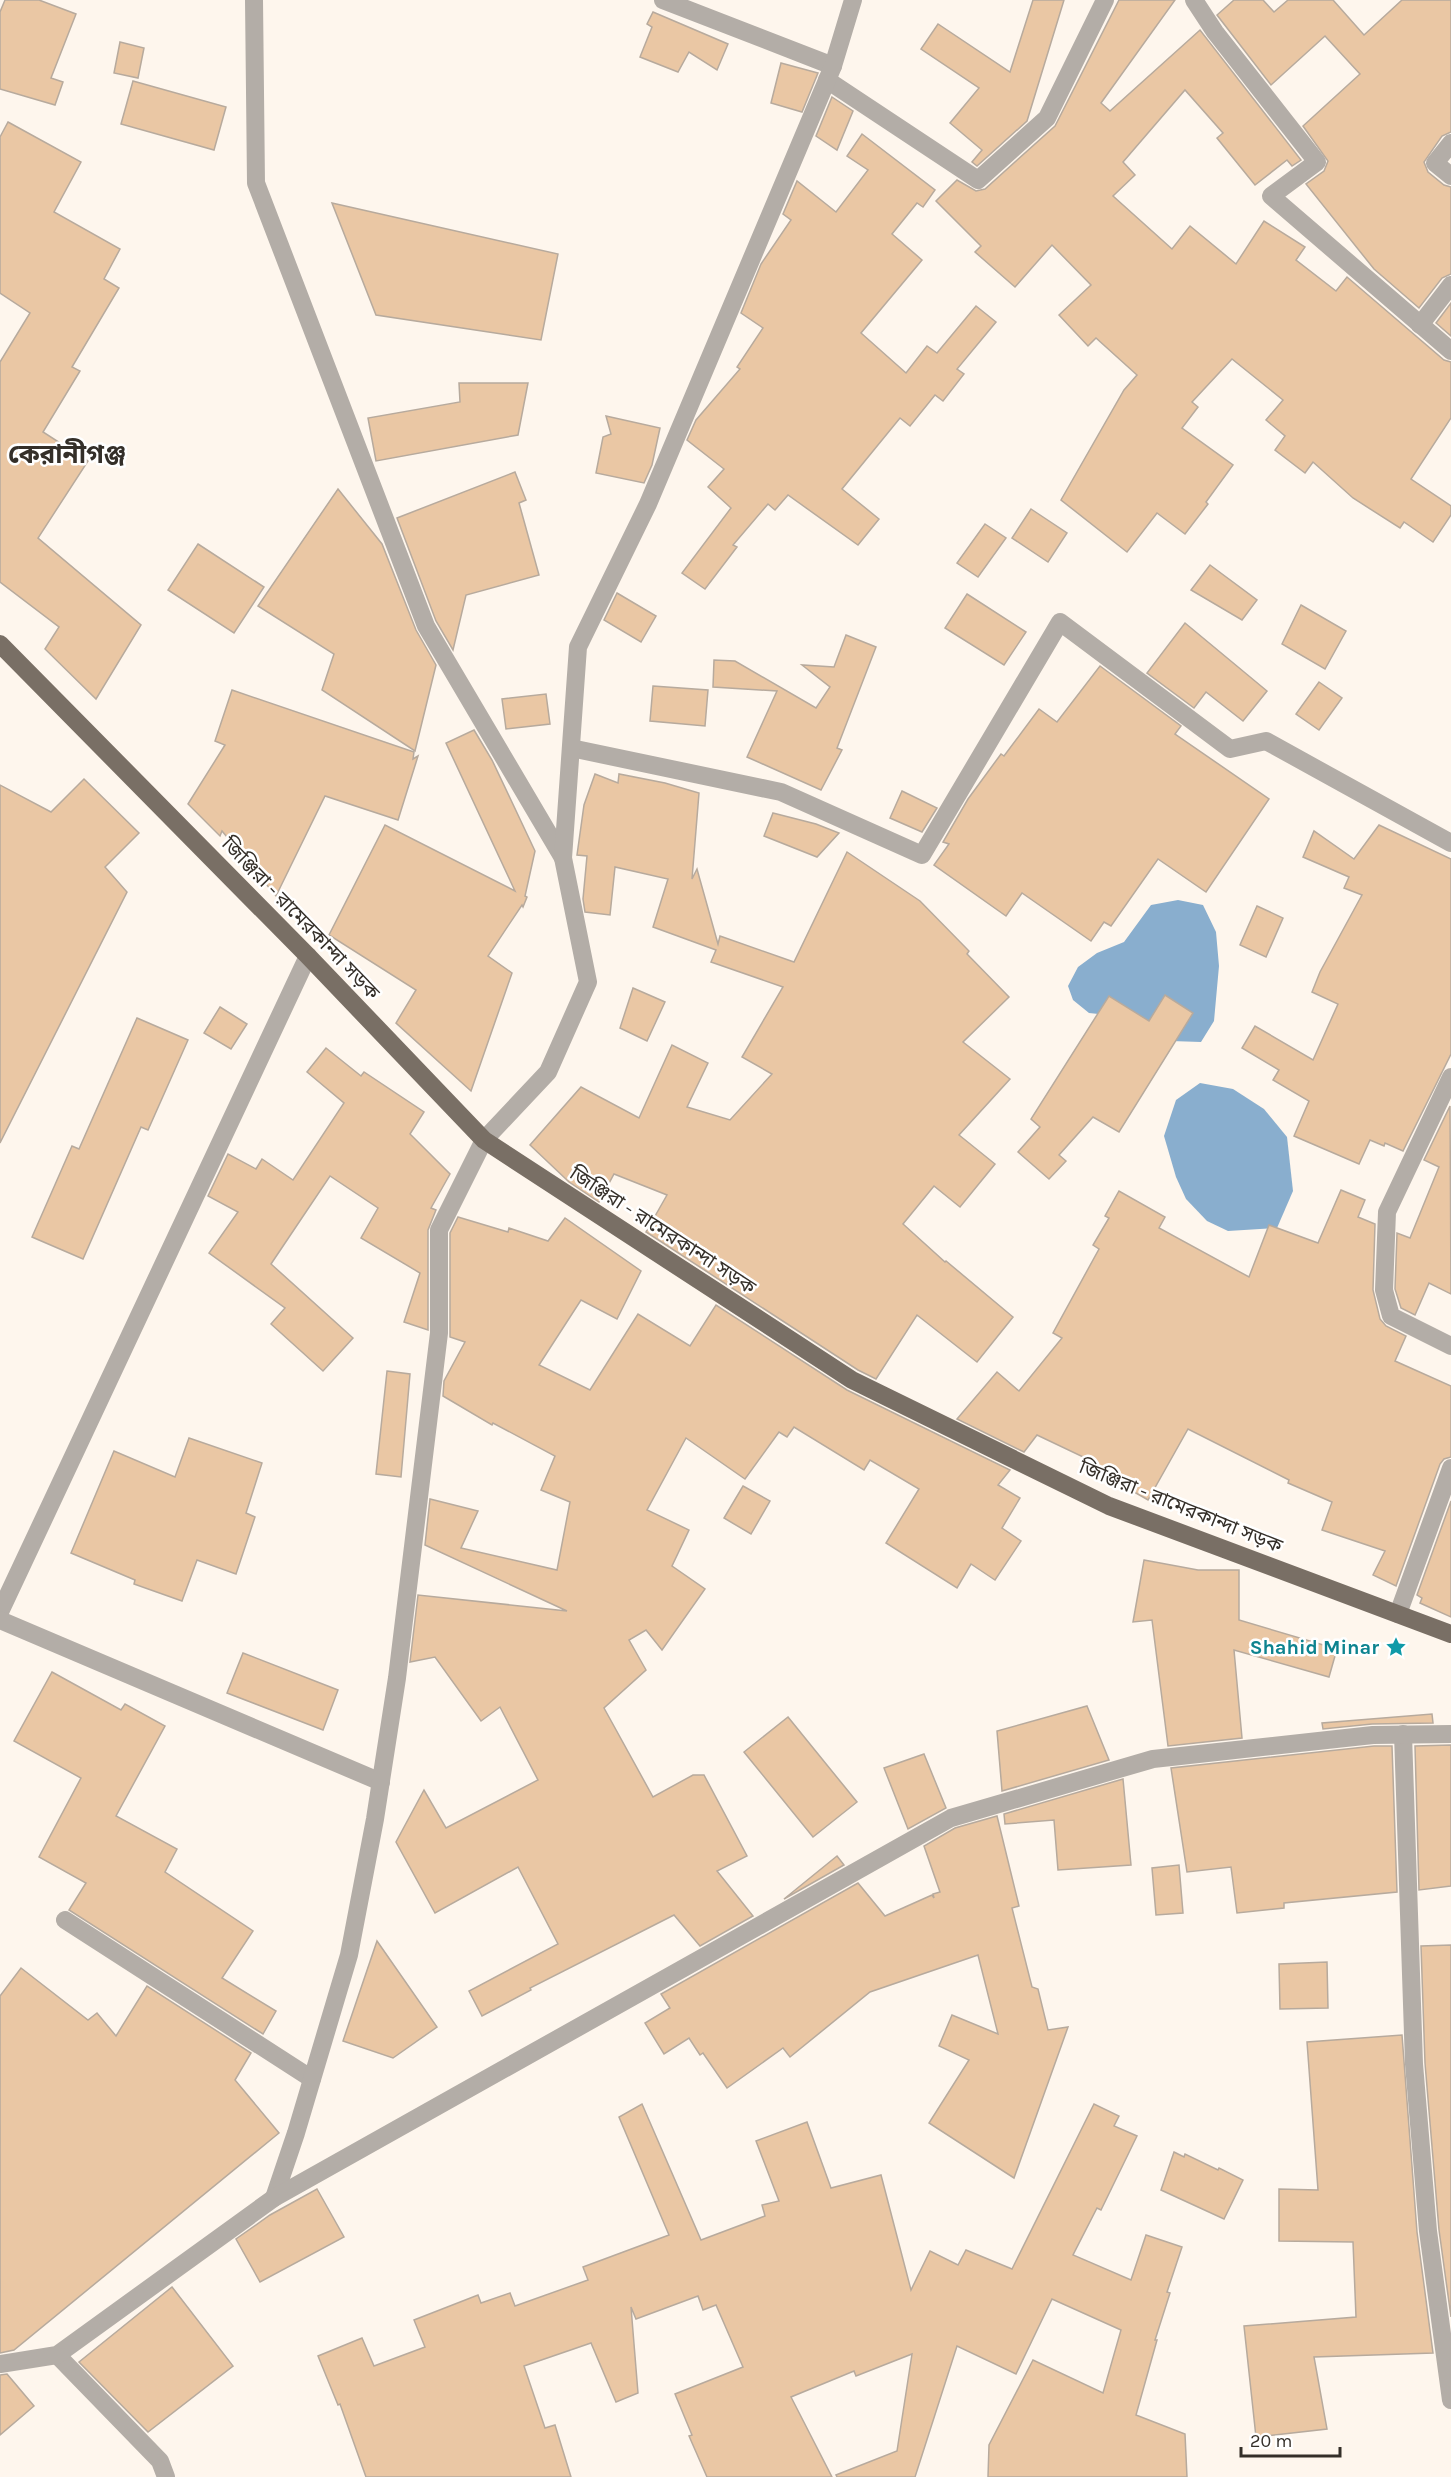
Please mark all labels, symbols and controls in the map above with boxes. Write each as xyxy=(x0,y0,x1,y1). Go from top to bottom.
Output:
district label: কেরানীগঞ্জ xyxy=(8,438,126,470)
street label: জিঞ্জিরা - রামেরকান্দা সড়ক xyxy=(216,831,386,1005)
street label: জিঞ্জিরা - রামেরকান্দা সড়ক xyxy=(565,1160,761,1300)
street label: জিঞ্জিরা - রামেরকান্দা সড়ক xyxy=(1075,1454,1287,1558)
place icon: Shahid Minar xyxy=(1384,1635,1408,1659)
place label: Shahid Minar xyxy=(1250,1636,1379,1659)
scale bar xyxy=(1241,2420,1340,2458)
text: 20 m xyxy=(1250,2430,1292,2452)

